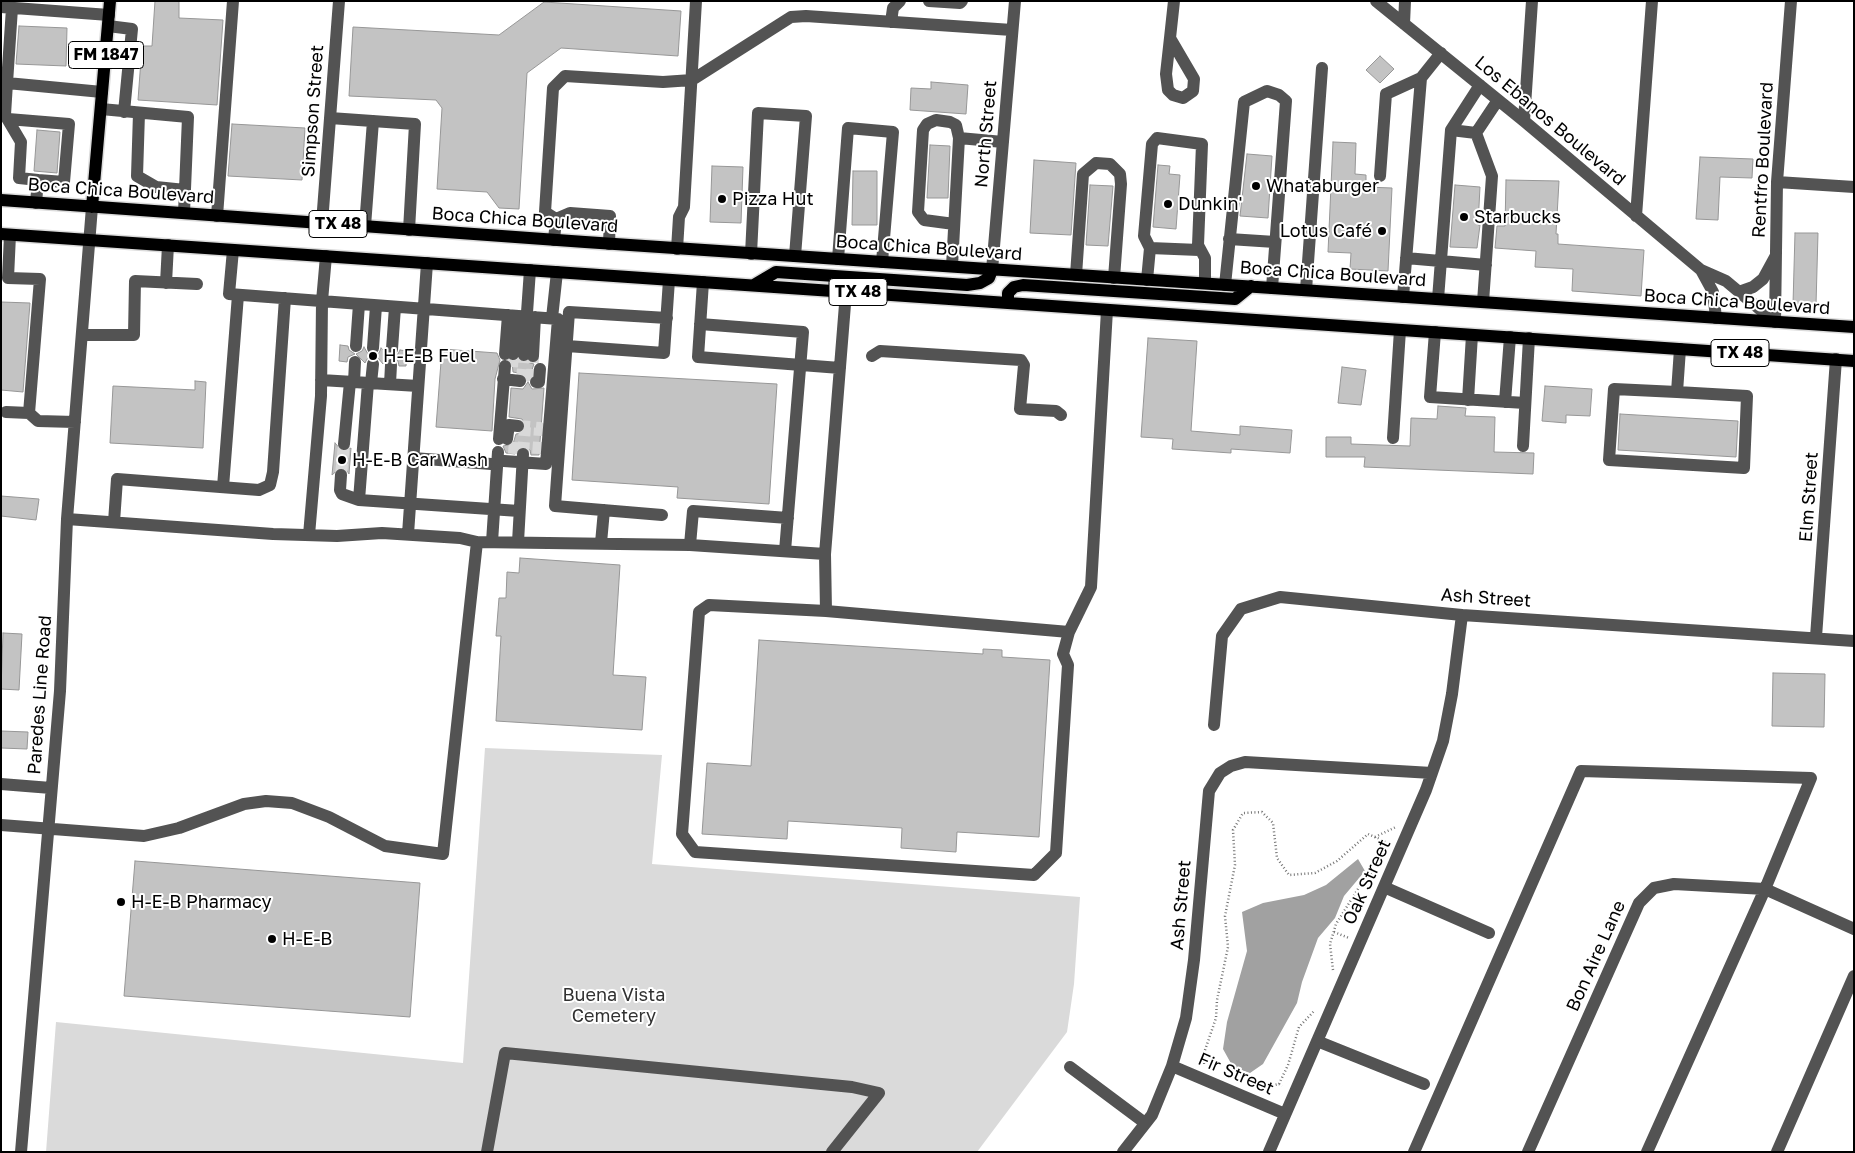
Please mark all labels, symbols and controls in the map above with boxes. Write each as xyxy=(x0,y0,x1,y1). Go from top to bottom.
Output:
road number: FM 1847 xyxy=(68,42,144,68)
street label: Simpson Street xyxy=(298,44,328,178)
street label: Los Ebanos Boulevard xyxy=(1470,52,1630,190)
street label: North Street xyxy=(971,79,1001,189)
street label: Rentfro Boulevard xyxy=(1748,81,1778,239)
street label: Boca Chica Boulevard xyxy=(27,174,215,208)
place label: Whataburger xyxy=(1266,175,1379,197)
marker: Whataburger xyxy=(1250,180,1262,192)
place label: Pizza Hut xyxy=(732,188,814,210)
marker: Pizza Hut xyxy=(716,193,728,205)
place label: Dunkin' xyxy=(1178,193,1242,215)
marker: Dunkin' xyxy=(1162,198,1174,210)
street label: Boca Chica Boulevard xyxy=(431,203,619,237)
place label: Starbucks xyxy=(1474,206,1561,228)
road number: TX 48 xyxy=(309,210,367,238)
marker: Starbucks xyxy=(1458,211,1470,223)
place label: Lotus Café xyxy=(1280,220,1372,242)
marker: Lotus Café xyxy=(1376,225,1388,237)
street label: Boca Chica Boulevard xyxy=(835,231,1023,265)
street label: Boca Chica Boulevard xyxy=(1239,257,1427,291)
road number: TX 48 xyxy=(829,278,887,306)
street label: Boca Chica Boulevard xyxy=(1643,285,1831,319)
road number: TX 48 xyxy=(1711,339,1769,366)
place label: H-E-B Fuel xyxy=(383,345,476,367)
marker: H-E-B Fuel xyxy=(367,350,379,362)
place label: H-E-B Car Wash xyxy=(352,449,488,471)
street label: Elm Street xyxy=(1795,451,1823,543)
marker: H-E-B Car Wash xyxy=(336,454,348,466)
street label: Ash Street xyxy=(1440,584,1532,612)
street label: Paredes Line Road xyxy=(24,615,56,775)
street label: Oak Street xyxy=(1339,836,1395,928)
street label: Ash Street xyxy=(1166,859,1196,951)
place label: H-E-B Pharmacy xyxy=(131,891,272,913)
marker: H-E-B Pharmacy xyxy=(115,896,127,908)
street label: Bon Aire Lane xyxy=(1562,897,1630,1015)
place label: H-E-B xyxy=(282,928,332,950)
marker: H-E-B xyxy=(266,933,278,945)
park label: Buena Vista Cemetery xyxy=(563,984,665,1026)
street label: Fir Street xyxy=(1195,1048,1277,1100)

